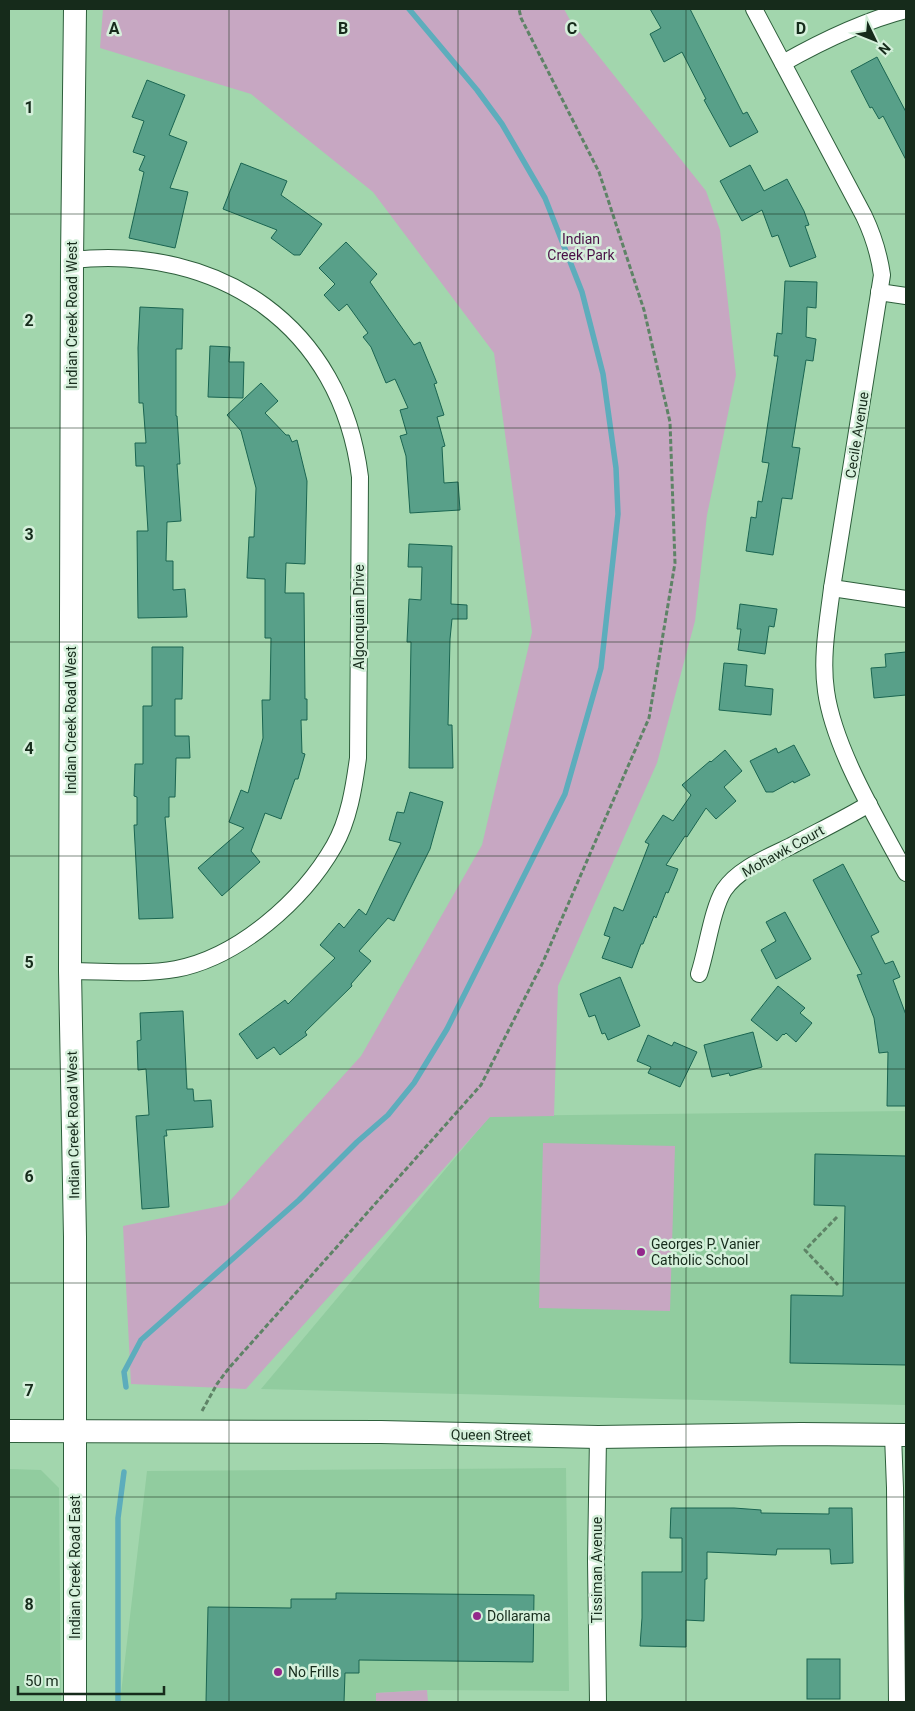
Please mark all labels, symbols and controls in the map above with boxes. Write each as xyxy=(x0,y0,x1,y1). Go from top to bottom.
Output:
north arrow xyxy=(850,15,900,65)
text: A xyxy=(109,19,120,38)
text: B xyxy=(338,19,348,38)
text: C xyxy=(567,19,577,38)
text: D xyxy=(796,19,806,38)
text: N xyxy=(875,40,894,58)
text: 1 xyxy=(24,98,34,117)
park label: Indian Creek Park xyxy=(547,231,616,263)
street label: Indian Creek Road West xyxy=(64,241,80,389)
text: 2 xyxy=(24,311,34,330)
street label: Cecile Avenue xyxy=(842,391,872,479)
text: 3 xyxy=(24,525,34,544)
street label: Algonquian Drive xyxy=(351,564,367,670)
street label: Indian Creek Road West xyxy=(63,646,79,794)
text: 4 xyxy=(24,739,34,758)
street label: Mohawk Court xyxy=(739,822,827,880)
text: 5 xyxy=(24,953,34,972)
street label: Indian Creek Road West xyxy=(64,1051,82,1199)
text: 6 xyxy=(24,1167,34,1186)
place label: Georges P. Vanier Catholic School xyxy=(651,1236,760,1268)
marker: Georges P. Vanier Catholic School xyxy=(635,1246,647,1258)
text: 7 xyxy=(24,1381,34,1400)
street label: Queen Street xyxy=(451,1426,532,1444)
street label: Indian Creek Road East xyxy=(67,1495,83,1639)
street label: Tissiman Avenue xyxy=(589,1517,605,1623)
text: 8 xyxy=(24,1595,34,1614)
place label: Dollarama xyxy=(487,1608,551,1624)
marker: Dollarama xyxy=(471,1610,483,1622)
scale bar xyxy=(18,1664,164,1696)
place label: No Frills xyxy=(288,1664,339,1680)
marker: No Frills xyxy=(272,1666,284,1678)
text: 50 m xyxy=(25,1672,59,1690)

